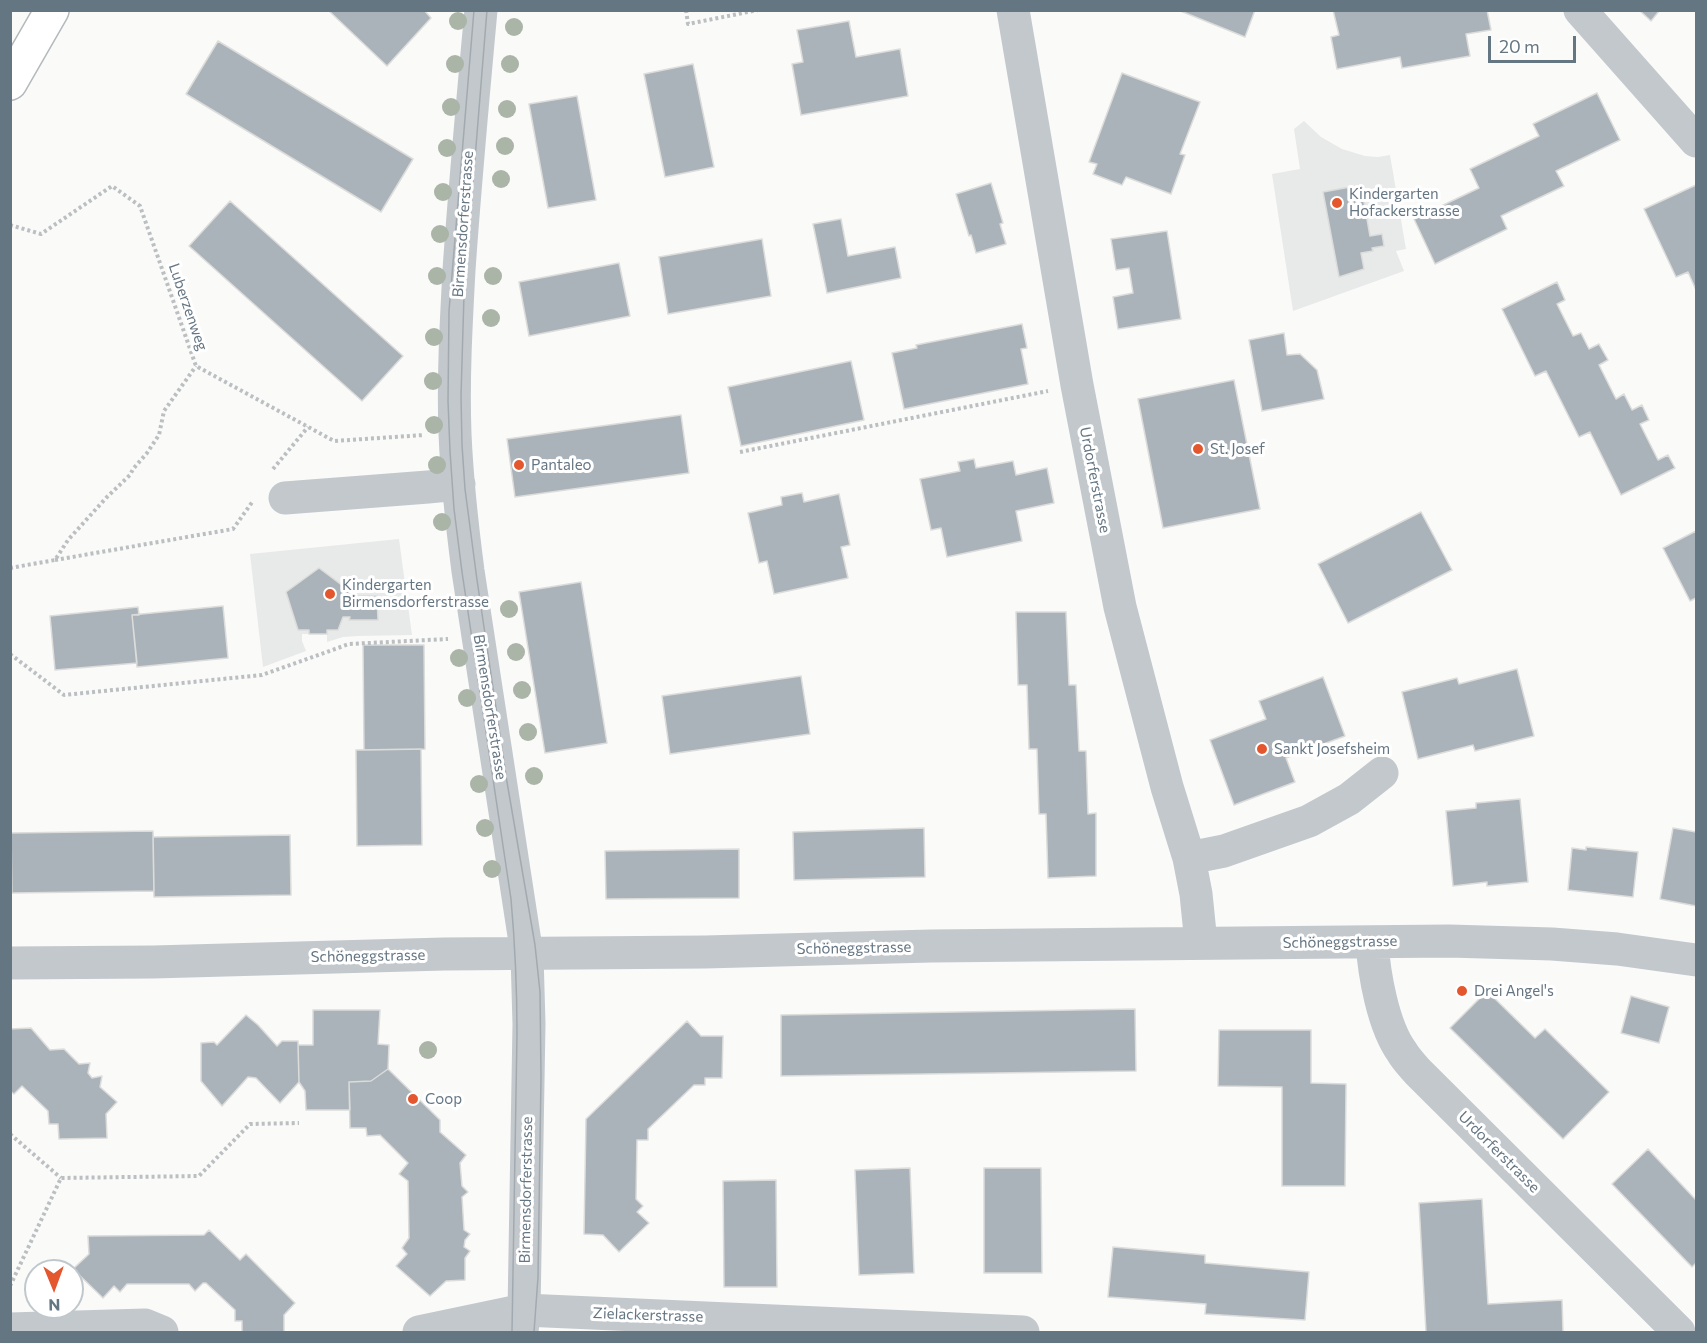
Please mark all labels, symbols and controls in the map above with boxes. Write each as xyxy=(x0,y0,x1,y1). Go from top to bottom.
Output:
scale bar xyxy=(1491,24,1580,62)
text: 20 m xyxy=(1499,35,1540,57)
street label: Birmensdorferstrasse xyxy=(449,150,477,298)
place label: Kindergarten Hofackerstrasse xyxy=(1349,185,1460,220)
marker: Kindergarten Hofackerstrasse xyxy=(1330,196,1344,210)
street label: Luberzenweg xyxy=(165,261,211,353)
street label: Urdorferstrasse xyxy=(1076,425,1114,535)
place label: St. Josef xyxy=(1210,440,1265,458)
marker: St. Josef xyxy=(1191,442,1205,456)
place label: Pantaleo xyxy=(531,456,592,474)
marker: Pantaleo xyxy=(512,458,526,472)
place label: Kindergarten Birmensdorferstrasse xyxy=(342,576,489,611)
marker: Kindergarten Birmensdorferstrasse xyxy=(323,587,337,601)
street label: Birmensdorferstrasse xyxy=(470,633,510,781)
place label: Sankt Josefsheim xyxy=(1274,740,1390,758)
marker: Sankt Josefsheim xyxy=(1255,742,1269,756)
street label: Schöneggstrasse xyxy=(1283,932,1397,952)
street label: Schöneggstrasse xyxy=(797,938,911,958)
street label: Schöneggstrasse xyxy=(311,946,425,966)
place label: Drei Angel's xyxy=(1474,982,1554,1000)
marker: Drei Angel's xyxy=(1455,984,1469,998)
place label: Coop xyxy=(425,1090,462,1108)
marker: Coop xyxy=(406,1092,420,1106)
street label: Urdorferstrasse xyxy=(1455,1108,1543,1196)
street label: Birmensdorferstrasse xyxy=(516,1116,536,1264)
north arrow xyxy=(24,1259,84,1319)
text: N xyxy=(48,1296,60,1315)
street label: Zielackerstrasse xyxy=(592,1304,704,1326)

